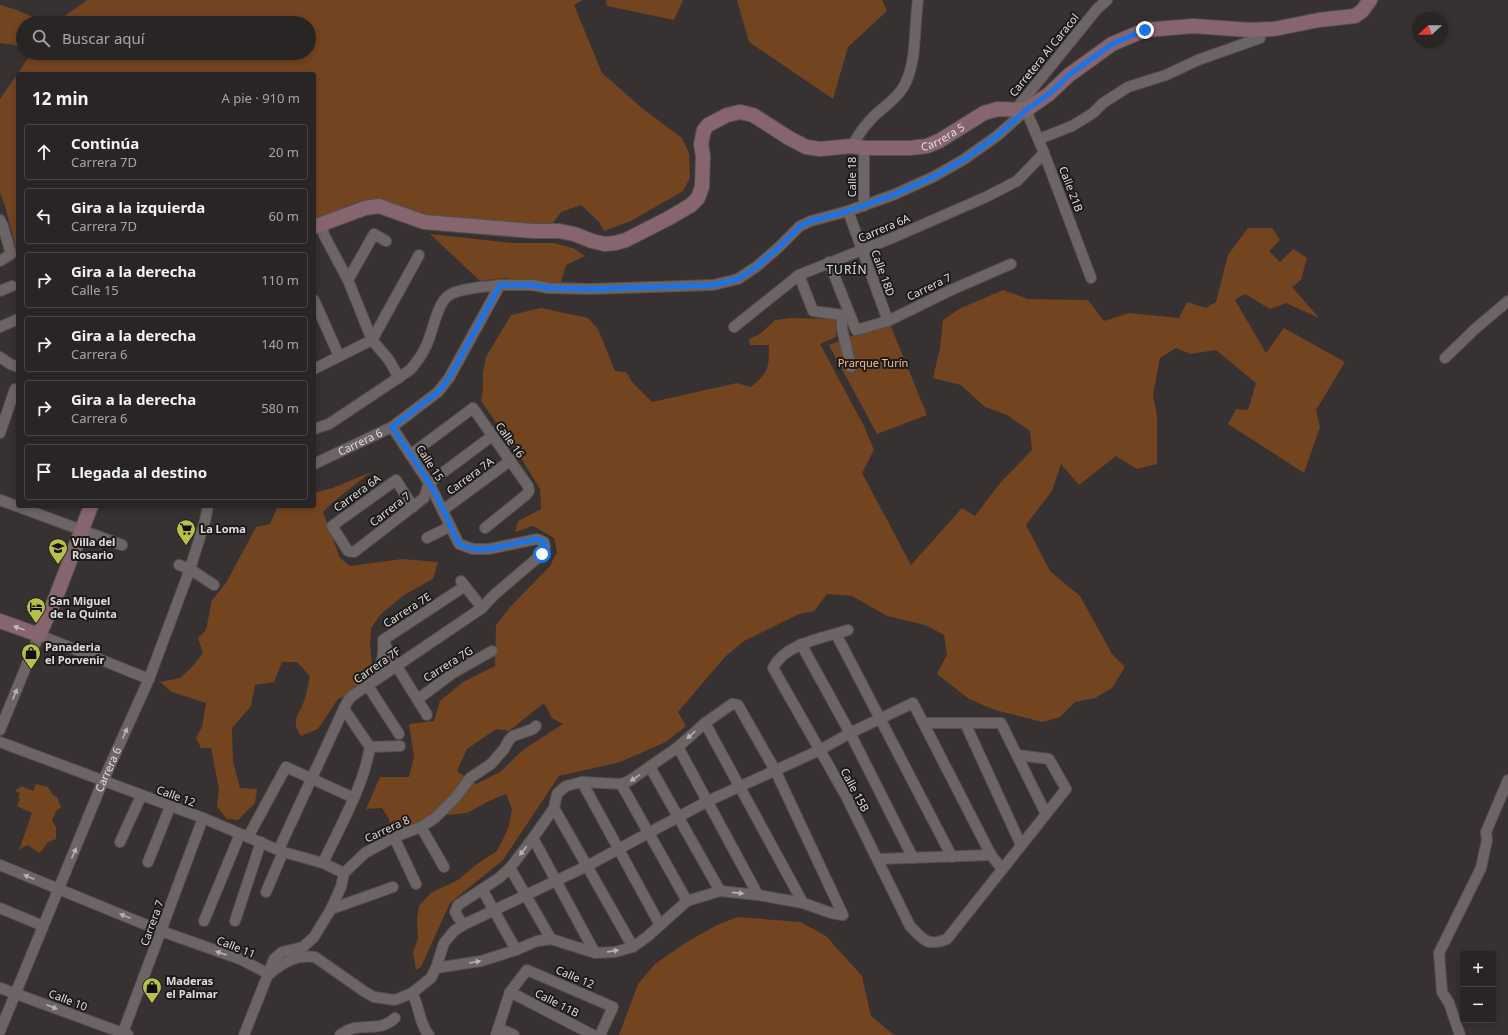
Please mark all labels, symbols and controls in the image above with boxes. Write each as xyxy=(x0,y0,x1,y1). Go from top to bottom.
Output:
street label: Carretera Al Caracol xyxy=(1005,10,1082,99)
north arrow xyxy=(1412,12,1448,48)
search box xyxy=(16,16,316,60)
route end xyxy=(1136,21,1154,39)
icon: search xyxy=(30,27,52,49)
text: Buscar aquí xyxy=(62,28,145,48)
text: 12 min xyxy=(32,87,89,110)
text: A pie · 910 m xyxy=(222,89,300,107)
street label: Carrera 5 xyxy=(920,119,967,154)
text: Continúa xyxy=(71,133,139,153)
icon: ahead xyxy=(33,141,55,163)
text: 20 m xyxy=(269,143,299,161)
text: Carrera 7D xyxy=(71,153,137,171)
street label: Calle 18 xyxy=(844,157,859,197)
street label: Calle 21B xyxy=(1056,164,1087,214)
text: Gira a la izquierda xyxy=(71,197,205,217)
icon: left xyxy=(33,205,55,227)
text: 60 m xyxy=(269,207,299,225)
street label: Carrera 6A xyxy=(856,210,913,245)
text: Carrera 7D xyxy=(71,217,137,235)
street label: Calle 18D xyxy=(868,247,899,298)
text: Gira a la derecha xyxy=(71,261,196,281)
district label: TURÍN xyxy=(826,261,868,278)
icon: right xyxy=(33,269,55,291)
street label: Carrera 7 xyxy=(904,269,954,304)
text: 110 m xyxy=(261,271,299,289)
text: Calle 15 xyxy=(71,281,119,299)
text: Gira a la derecha xyxy=(71,325,196,345)
icon: right xyxy=(33,333,55,355)
text: 140 m xyxy=(261,335,299,353)
text: Carrera 6 xyxy=(71,345,128,363)
park label: Prarque Turín xyxy=(838,355,908,370)
text: Gira a la derecha xyxy=(71,389,196,409)
icon: right xyxy=(33,397,55,419)
text: 580 m xyxy=(261,399,299,417)
text: Carrera 6 xyxy=(71,409,128,427)
street label: Calle 16 xyxy=(492,419,528,460)
street label: Carrera 6 xyxy=(335,425,385,459)
street label: Calle 15 xyxy=(413,442,448,484)
street label: Carrera 7A xyxy=(443,453,497,498)
icon: arrive xyxy=(33,461,55,483)
text: Llegada al destino xyxy=(71,462,207,482)
street label: Carrera 6A xyxy=(330,470,384,515)
street label: Carrera 7 xyxy=(366,488,413,529)
supermarket icon: La Loma xyxy=(175,518,197,546)
place label: La Loma xyxy=(200,521,246,536)
place label: Villa del Rosario xyxy=(72,534,115,562)
school or university icon: Villa del Rosario xyxy=(47,537,69,565)
route start xyxy=(533,545,551,563)
street label: Carrera 7E xyxy=(380,589,433,631)
place label: San Miguel de la Quinta xyxy=(50,593,117,621)
hotel icon: San Miguel de la Quinta xyxy=(25,596,47,624)
one-way arrow xyxy=(13,624,25,630)
place label: Panaderia el Porvenir xyxy=(45,639,105,667)
shop icon: Panaderia el Porvenir xyxy=(20,642,42,670)
street label: Carrera 7G xyxy=(420,642,475,685)
street label: Carrera 7F xyxy=(350,643,403,686)
one-way arrow xyxy=(12,687,18,699)
one-way arrow xyxy=(122,727,128,739)
one-way arrow xyxy=(686,731,696,740)
street label: Carrera 6 xyxy=(91,744,124,794)
street label: Calle 15B xyxy=(838,765,873,814)
one-way arrow xyxy=(629,774,640,782)
street label: Calle 12 xyxy=(155,782,198,809)
street label: Carrera 8 xyxy=(362,812,412,845)
one-way arrow xyxy=(519,845,528,856)
one-way arrow xyxy=(71,846,77,858)
one-way arrow xyxy=(22,873,34,879)
one-way arrow xyxy=(732,890,744,896)
street label: Carrera 7 xyxy=(136,898,167,948)
one-way arrow xyxy=(119,913,131,919)
street label: Calle 11 xyxy=(215,932,258,961)
one-way arrow xyxy=(607,948,619,955)
one-way arrow xyxy=(214,950,226,956)
map controls xyxy=(1460,951,1496,1023)
button: + xyxy=(1460,951,1496,987)
one-way arrow xyxy=(469,958,481,964)
street label: Calle 12 xyxy=(554,962,597,991)
place label: Maderas el Palmar xyxy=(166,973,218,1001)
shop icon: Maderas el Palmar xyxy=(141,976,163,1004)
street label: Calle 10 xyxy=(47,985,90,1014)
street label: Calle 11B xyxy=(533,985,582,1020)
button: − xyxy=(1460,987,1496,1023)
one-way arrow xyxy=(46,1004,58,1010)

